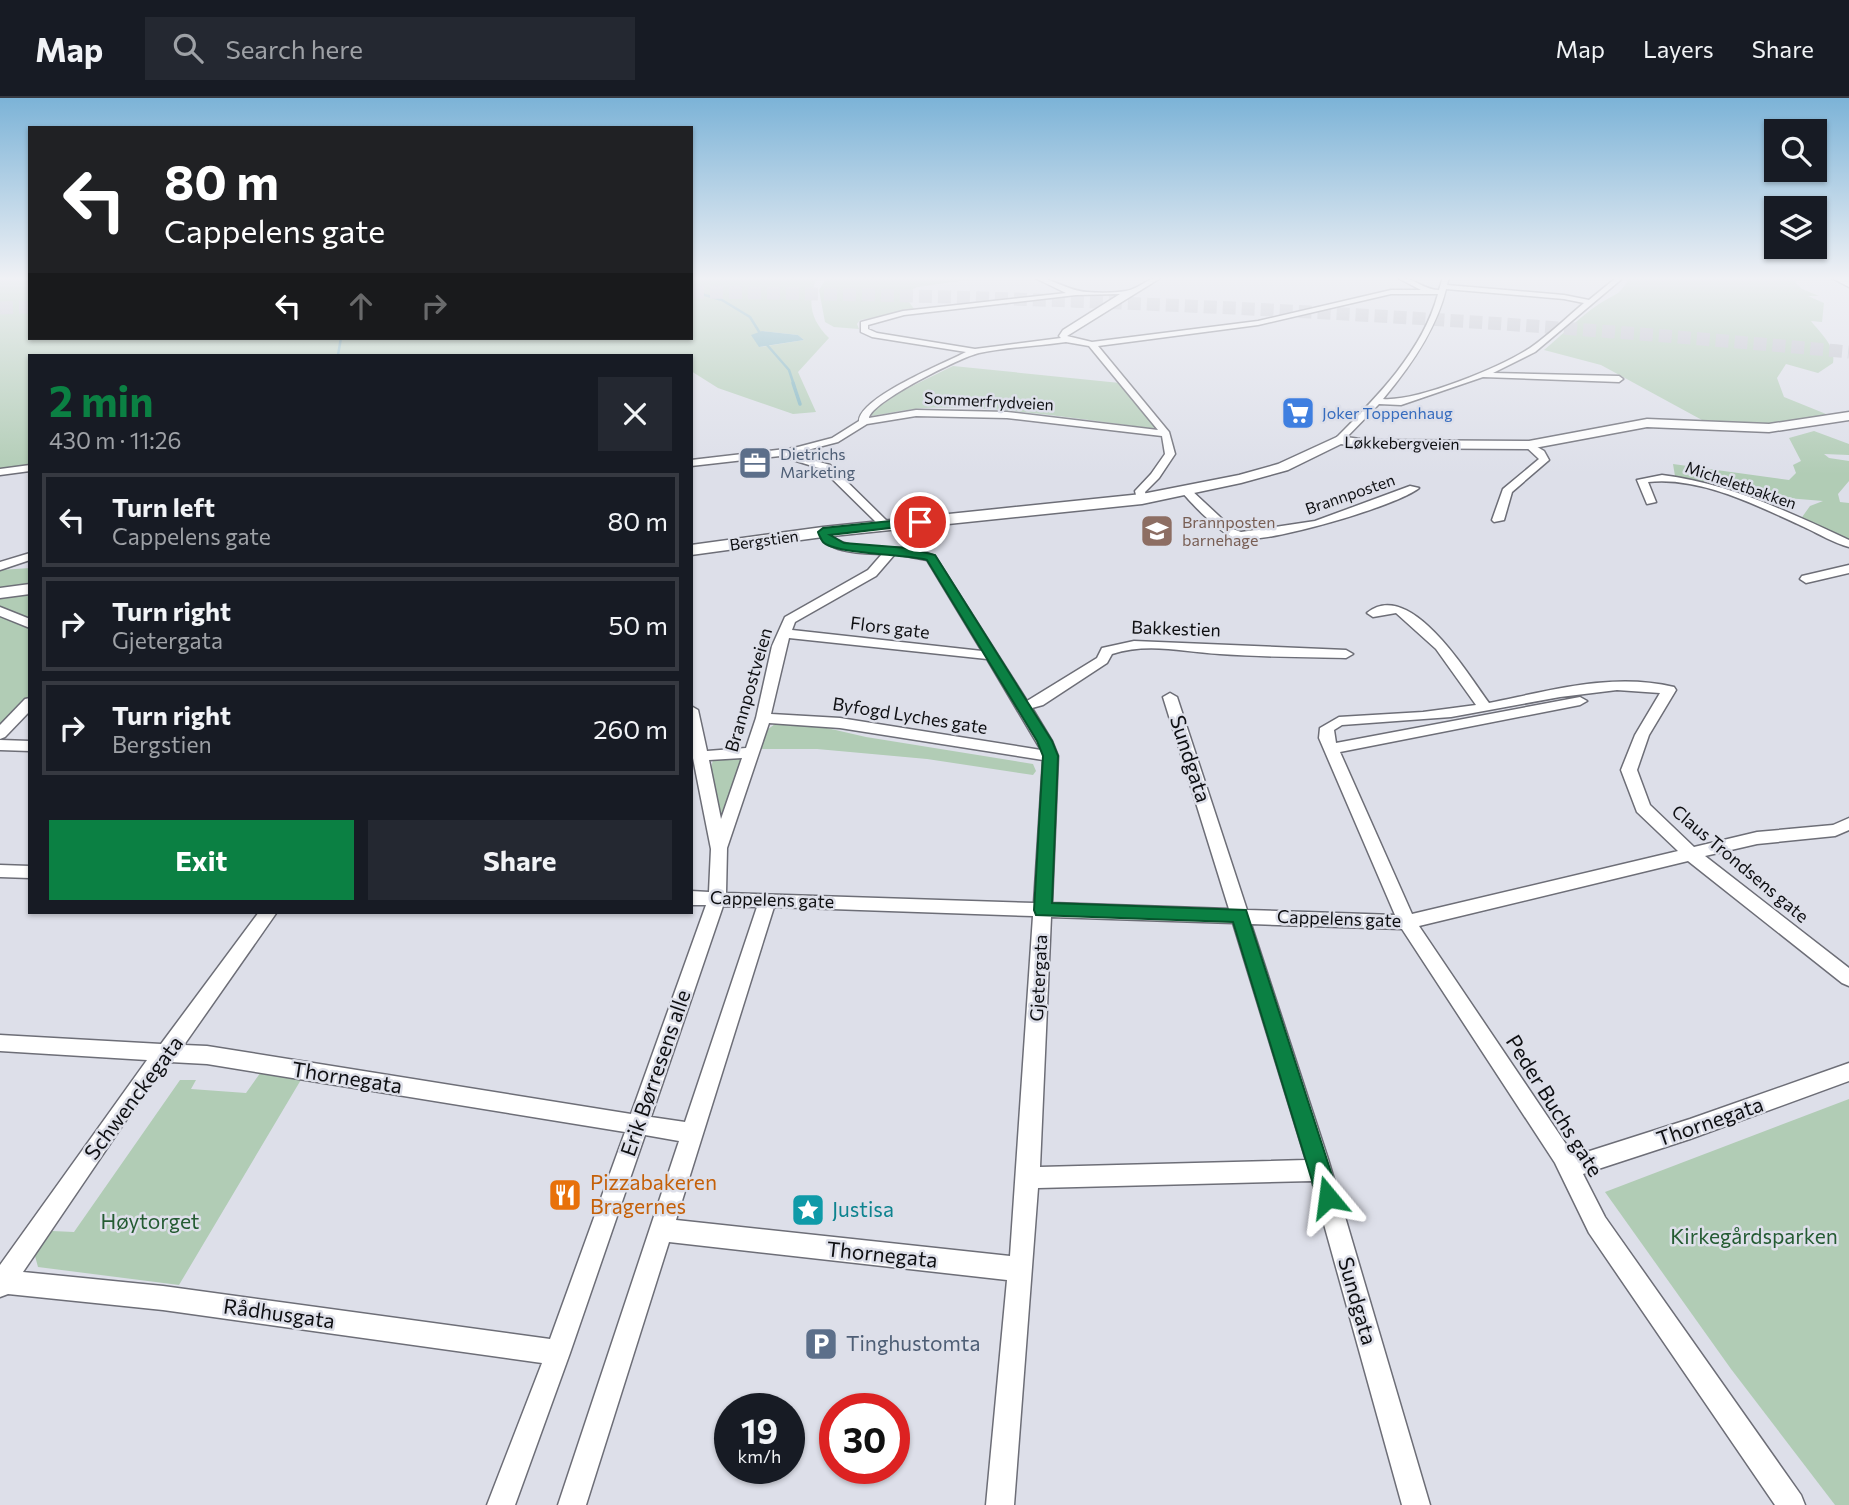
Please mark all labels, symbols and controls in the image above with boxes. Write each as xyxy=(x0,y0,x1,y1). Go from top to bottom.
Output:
search box xyxy=(145,17,635,80)
text: Map xyxy=(35,28,103,69)
icon: search xyxy=(169,29,207,67)
text: Search here xyxy=(225,33,363,64)
text: Map xyxy=(1556,34,1605,63)
text: Layers xyxy=(1643,34,1714,63)
text: Share xyxy=(1752,34,1814,63)
map controls xyxy=(1764,119,1827,259)
button: search xyxy=(1764,119,1827,182)
text: 80 m xyxy=(164,150,279,210)
icon: left xyxy=(49,154,140,245)
button: layers xyxy=(1764,196,1827,259)
text: Cappelens gate xyxy=(164,210,385,250)
icon: left xyxy=(269,287,307,325)
icon: ahead xyxy=(342,287,380,325)
icon: right xyxy=(415,287,453,325)
text: 2 min xyxy=(49,374,154,426)
button: close xyxy=(598,377,672,451)
street label: Sommerfrydveien xyxy=(924,388,1054,413)
supermarket icon: Joker Toppenhaug xyxy=(1279,394,1317,432)
place label: Joker Toppenhaug xyxy=(1322,403,1453,422)
text: 430 m · 11:26 xyxy=(49,426,181,454)
street label: Løkkebergveien xyxy=(1344,432,1460,453)
office icon: Dietrichs Marketing xyxy=(736,444,774,482)
place label: Dietrichs Marketing xyxy=(780,444,855,481)
street label: Micheletbakken xyxy=(1683,457,1799,512)
street label: Brannposten xyxy=(1303,469,1397,518)
text: Turn left xyxy=(112,491,215,522)
pin xyxy=(890,492,950,552)
icon: left xyxy=(53,501,91,539)
icon: arrive xyxy=(901,503,939,541)
text: 80 m xyxy=(608,505,668,536)
school or university icon: Brannposten barnehage xyxy=(1138,512,1176,550)
place label: Brannposten barnehage xyxy=(1182,512,1275,549)
text: Cappelens gate xyxy=(112,522,271,550)
street label: Bergstien xyxy=(728,525,800,554)
text: Turn right xyxy=(112,595,231,626)
icon: right xyxy=(53,605,91,643)
text: 50 m xyxy=(608,609,668,640)
street label: Flors gate xyxy=(849,611,931,643)
street label: Bakkestien xyxy=(1131,615,1221,641)
street label: Brannpostveien xyxy=(720,625,776,754)
text: Gjetergata xyxy=(112,626,223,654)
street label: Byfogd Lyches gate xyxy=(831,692,989,738)
text: Turn right xyxy=(112,699,231,730)
icon: right xyxy=(53,709,91,747)
street label: Sundgata xyxy=(1166,712,1217,805)
text: 260 m xyxy=(593,713,668,744)
text: Bergstien xyxy=(112,730,212,758)
street label: Claus Trondsens gate xyxy=(1668,800,1814,927)
button: Exit xyxy=(49,820,354,900)
button: Share xyxy=(368,820,672,900)
street label: Cappelens gate xyxy=(710,886,835,912)
street label: Cappelens gate xyxy=(1277,905,1402,931)
street label: Gjetergata xyxy=(1025,934,1051,1022)
street label: Erik Børresens alle xyxy=(614,986,695,1159)
street label: Schwenckegata xyxy=(78,1030,187,1164)
street label: Peder Buchs gate xyxy=(1502,1030,1609,1181)
street label: Thornegata xyxy=(290,1055,404,1098)
street label: Thornegata xyxy=(1653,1091,1766,1151)
position arrow xyxy=(1291,1160,1365,1234)
place label: Pizzabakeren Bragernes xyxy=(590,1169,717,1218)
restaurant icon: Pizzabakeren Bragernes xyxy=(546,1176,584,1214)
place icon: Justisa xyxy=(789,1191,827,1229)
place label: Justisa xyxy=(832,1196,894,1221)
park label: Høytorget xyxy=(101,1208,199,1233)
park label: Kirkegårdsparken xyxy=(1670,1223,1838,1248)
street label: Thornegata xyxy=(825,1235,939,1272)
street label: Sundgata xyxy=(1334,1254,1383,1347)
street label: Rådhusgata xyxy=(222,1292,336,1333)
parking icon: Tinghustomta xyxy=(802,1325,840,1363)
place label: Tinghustomta xyxy=(846,1330,980,1355)
speed limit sign: 30 xyxy=(819,1393,910,1484)
text: 19 xyxy=(741,1408,778,1451)
text: km/h xyxy=(738,1445,781,1467)

